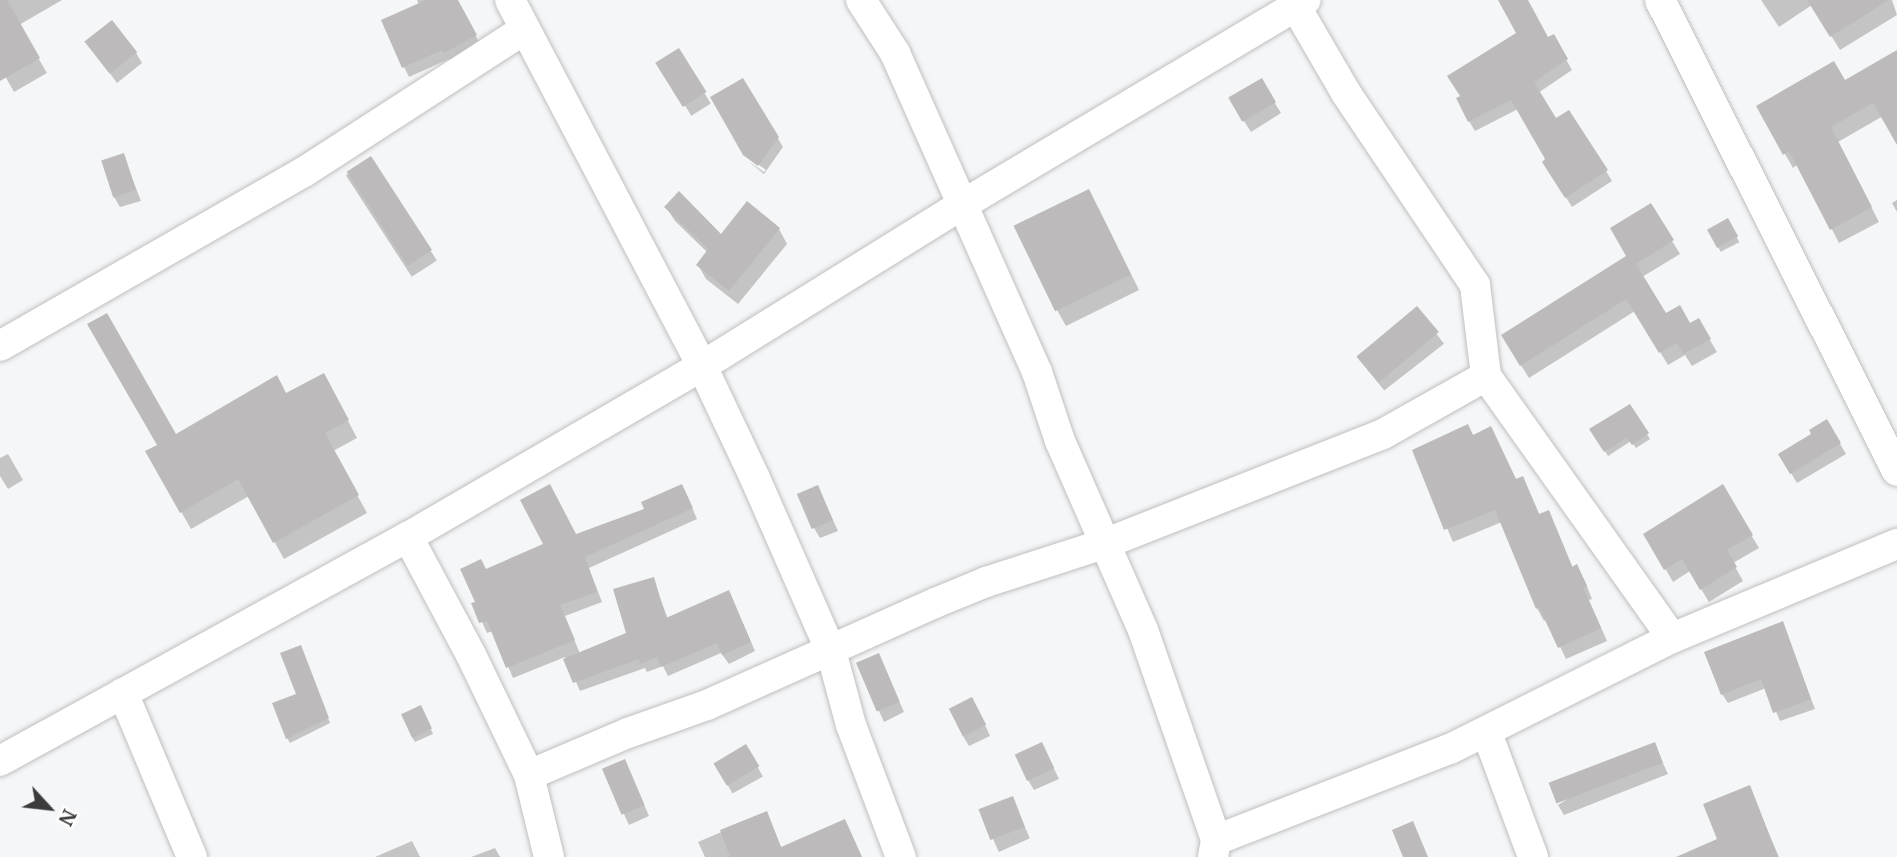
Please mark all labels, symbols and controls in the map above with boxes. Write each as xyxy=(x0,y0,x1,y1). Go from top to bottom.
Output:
north arrow xyxy=(14,773,84,843)
text: N xyxy=(54,805,82,830)

